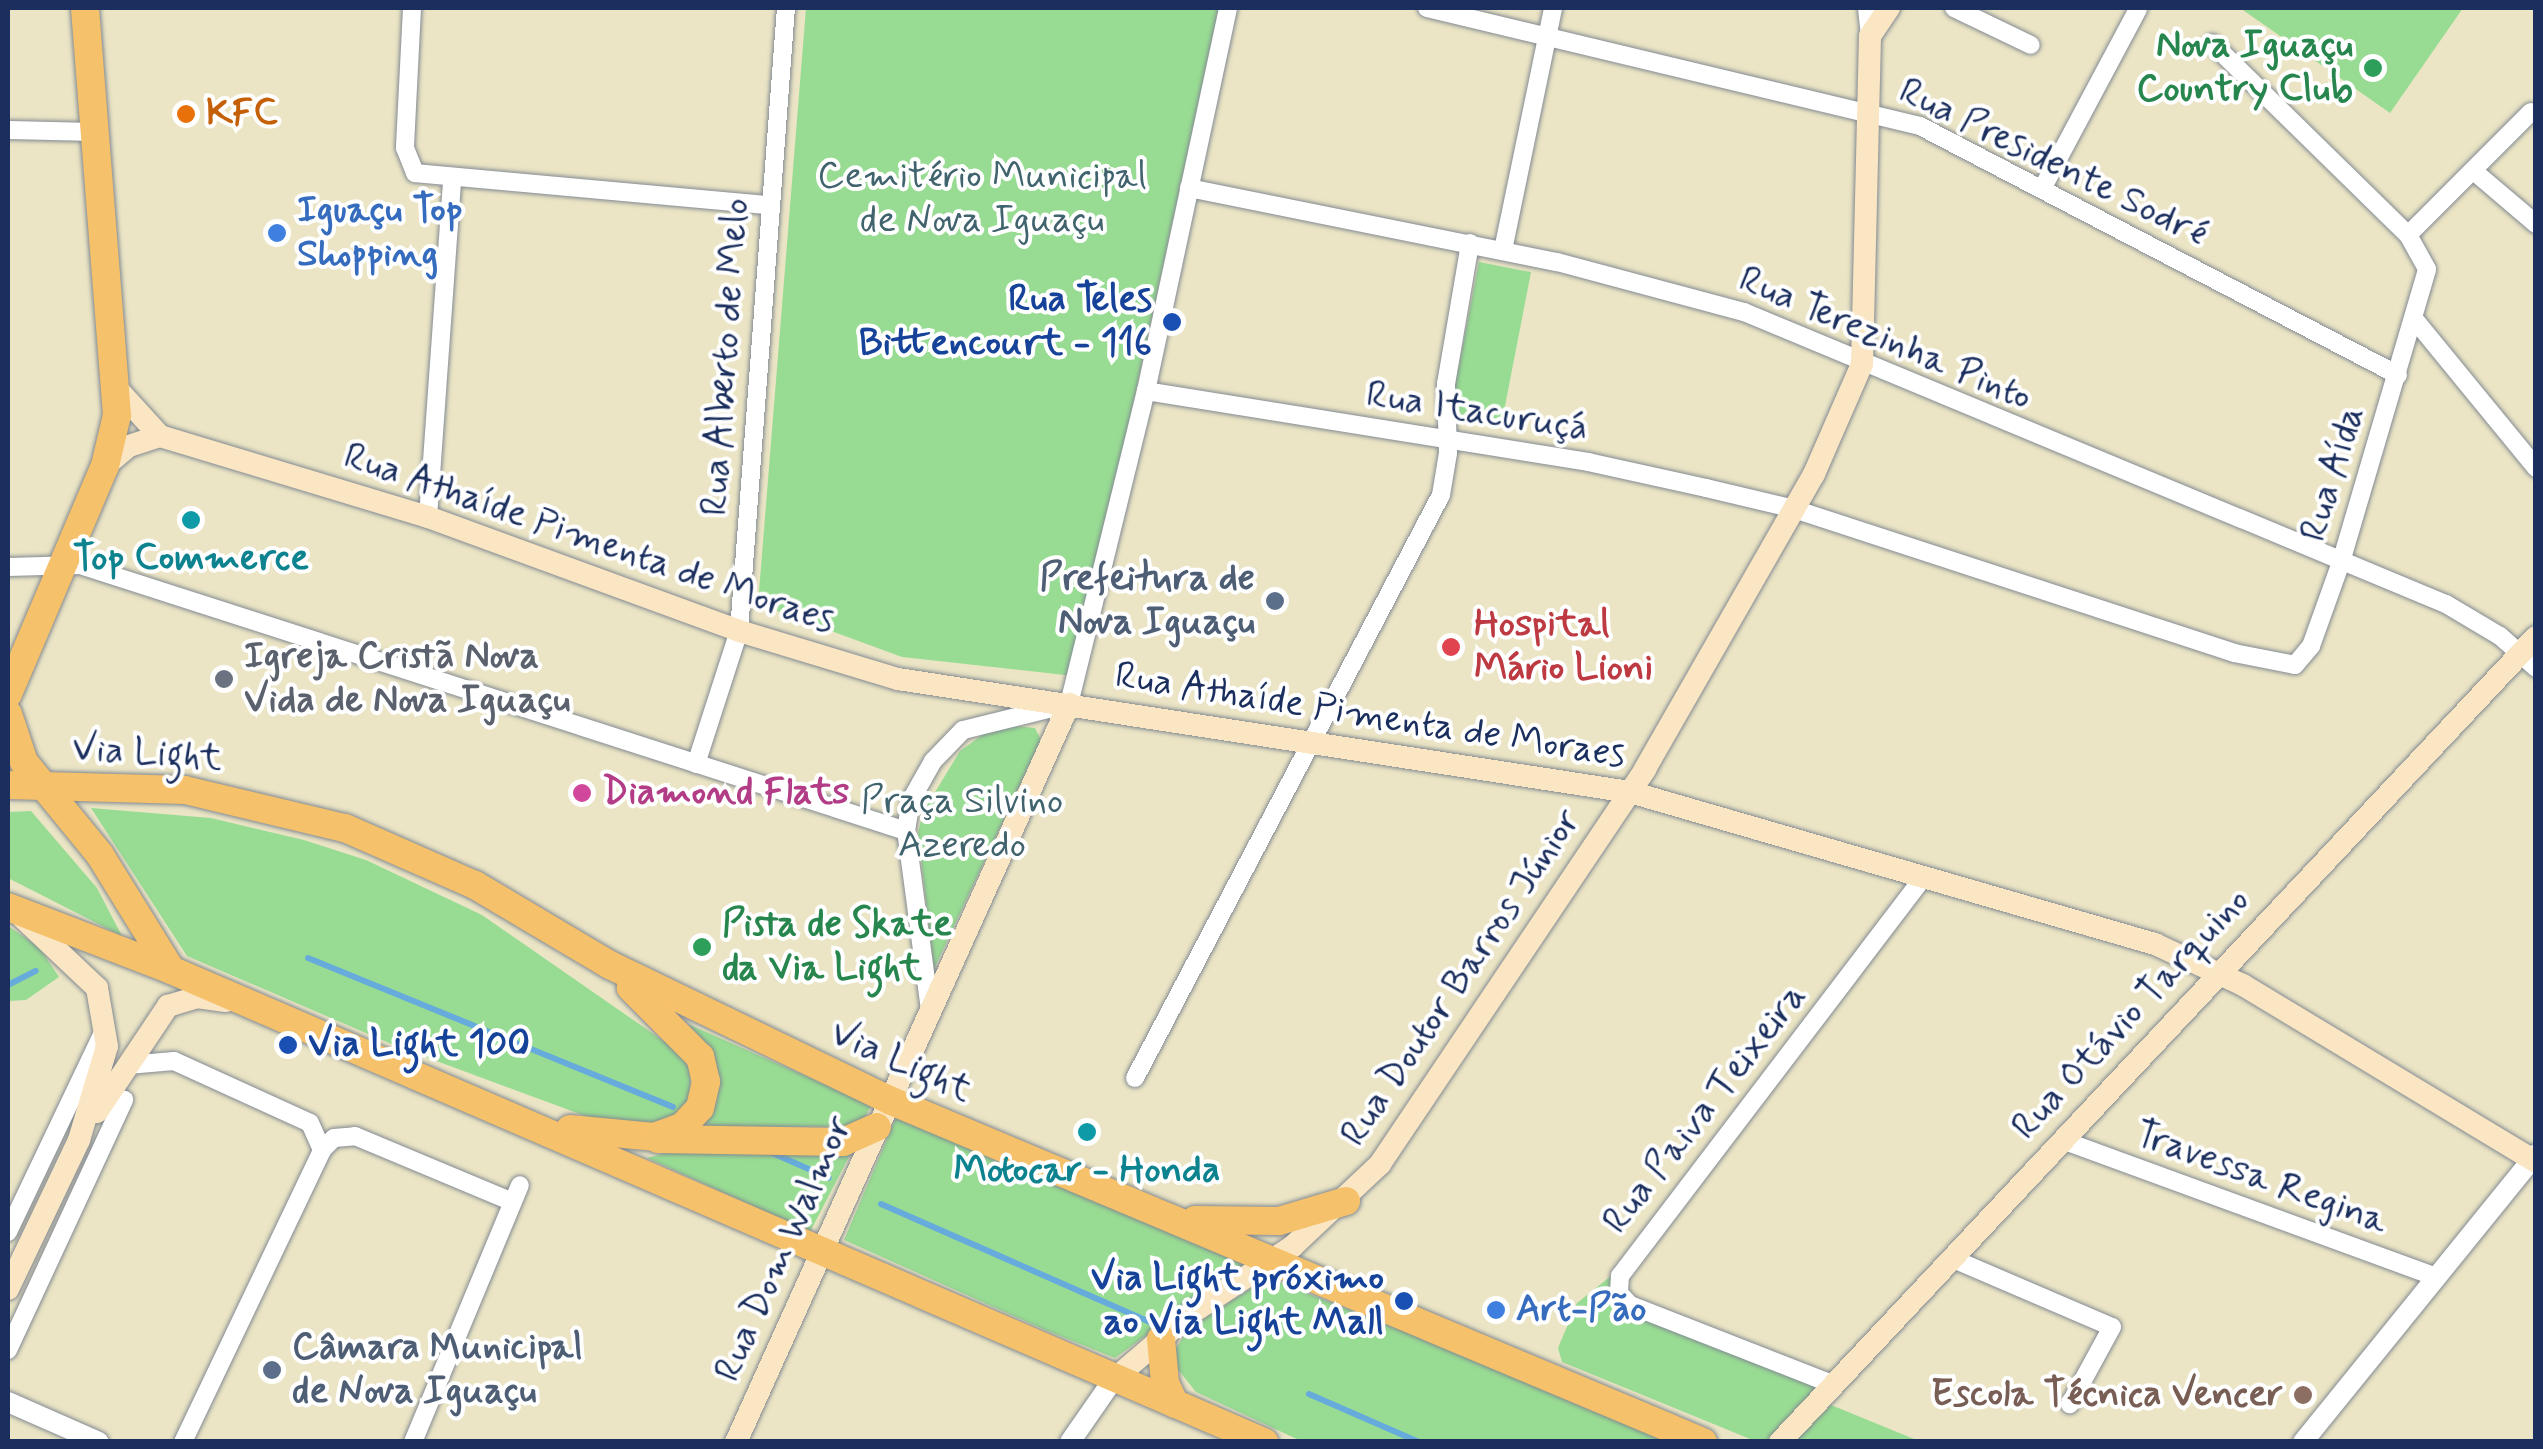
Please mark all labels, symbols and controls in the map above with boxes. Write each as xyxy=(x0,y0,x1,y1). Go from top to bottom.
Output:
place label: Nova Iguaçu Country Club xyxy=(2137,23,2353,112)
marker: Nova Iguaçu Country Club xyxy=(2362,57,2384,79)
street label: Rua Presidente Sodré xyxy=(1890,68,2216,258)
place label: KFC xyxy=(206,91,278,137)
marker: KFC xyxy=(175,103,197,125)
park label: Cemitério Municipal de Nova Iguaçu xyxy=(820,154,1144,243)
place label: Iguaçu Top Shopping xyxy=(297,188,464,278)
street label: Rua Alberto de Melo xyxy=(692,197,760,517)
marker: Iguaçu Top Shopping xyxy=(266,222,288,244)
street label: Rua Terezinha Pinto xyxy=(1732,257,2038,421)
place label: Rua Teles Bittencourt - 116 xyxy=(859,277,1152,366)
marker: Rua Teles Bittencourt - 116 xyxy=(1161,311,1183,333)
street label: Rua Itacuruçá xyxy=(1357,371,1597,453)
street label: Rua Aída xyxy=(2291,401,2375,547)
street label: Rua Athaíde Pimenta de Moraes xyxy=(331,431,847,647)
marker: Top Commerce xyxy=(180,509,202,531)
place label: Top Commerce xyxy=(66,536,316,582)
place label: Prefeitura de Nova Iguaçu xyxy=(1040,556,1255,646)
marker: Prefeitura de Nova Iguaçu xyxy=(1264,590,1286,612)
place label: Hospital Mário Lioni xyxy=(1474,602,1652,692)
place label: Igreja Cristã Nova Vida de Nova Iguaçu xyxy=(244,634,561,724)
marker: Hospital Mário Lioni xyxy=(1438,634,1464,660)
street label: Rua Athaíde Pimenta de Moraes xyxy=(1105,652,1635,780)
marker: Igreja Cristã Nova Vida de Nova Iguaçu xyxy=(213,668,235,690)
street label: Via Light xyxy=(71,726,223,782)
place label: Diamond Flats xyxy=(602,770,845,816)
park label: Praça Silvino Azeredo xyxy=(862,779,1062,868)
marker: Diamond Flats xyxy=(571,782,593,804)
street label: Rua Doutor Barros Júnior xyxy=(1332,802,1590,1154)
street label: Rua Otávio Tarquino xyxy=(2006,882,2256,1146)
place label: Pista de Skate da Via Light xyxy=(722,902,949,992)
marker: Pista de Skate da Via Light xyxy=(691,936,713,958)
street label: Rua Paiva Teixeira xyxy=(1594,976,1816,1242)
street label: Via Light xyxy=(823,1011,979,1113)
place label: Via Light 100 xyxy=(308,1022,530,1068)
marker: Via Light 100 xyxy=(277,1034,299,1056)
street label: Rua Dom Walmor xyxy=(704,1106,864,1392)
street label: Travessa Regina xyxy=(2126,1110,2396,1246)
marker: Motocar - Honda xyxy=(1076,1121,1098,1143)
place label: Motocar - Honda xyxy=(954,1148,1220,1194)
place label: Via Light próximo ao Via Light Mall xyxy=(1094,1256,1384,1346)
place label: Art-Pão xyxy=(1516,1287,1647,1333)
marker: Via Light próximo ao Via Light Mall xyxy=(1393,1290,1415,1312)
marker: Art-Pão xyxy=(1485,1299,1507,1321)
place label: Câmara Municipal de Nova Iguaçu xyxy=(292,1325,579,1415)
marker: Câmara Municipal de Nova Iguaçu xyxy=(261,1359,283,1381)
place label: Escola Técnica Vencer xyxy=(1932,1372,2283,1418)
marker: Escola Técnica Vencer xyxy=(2292,1384,2314,1406)

